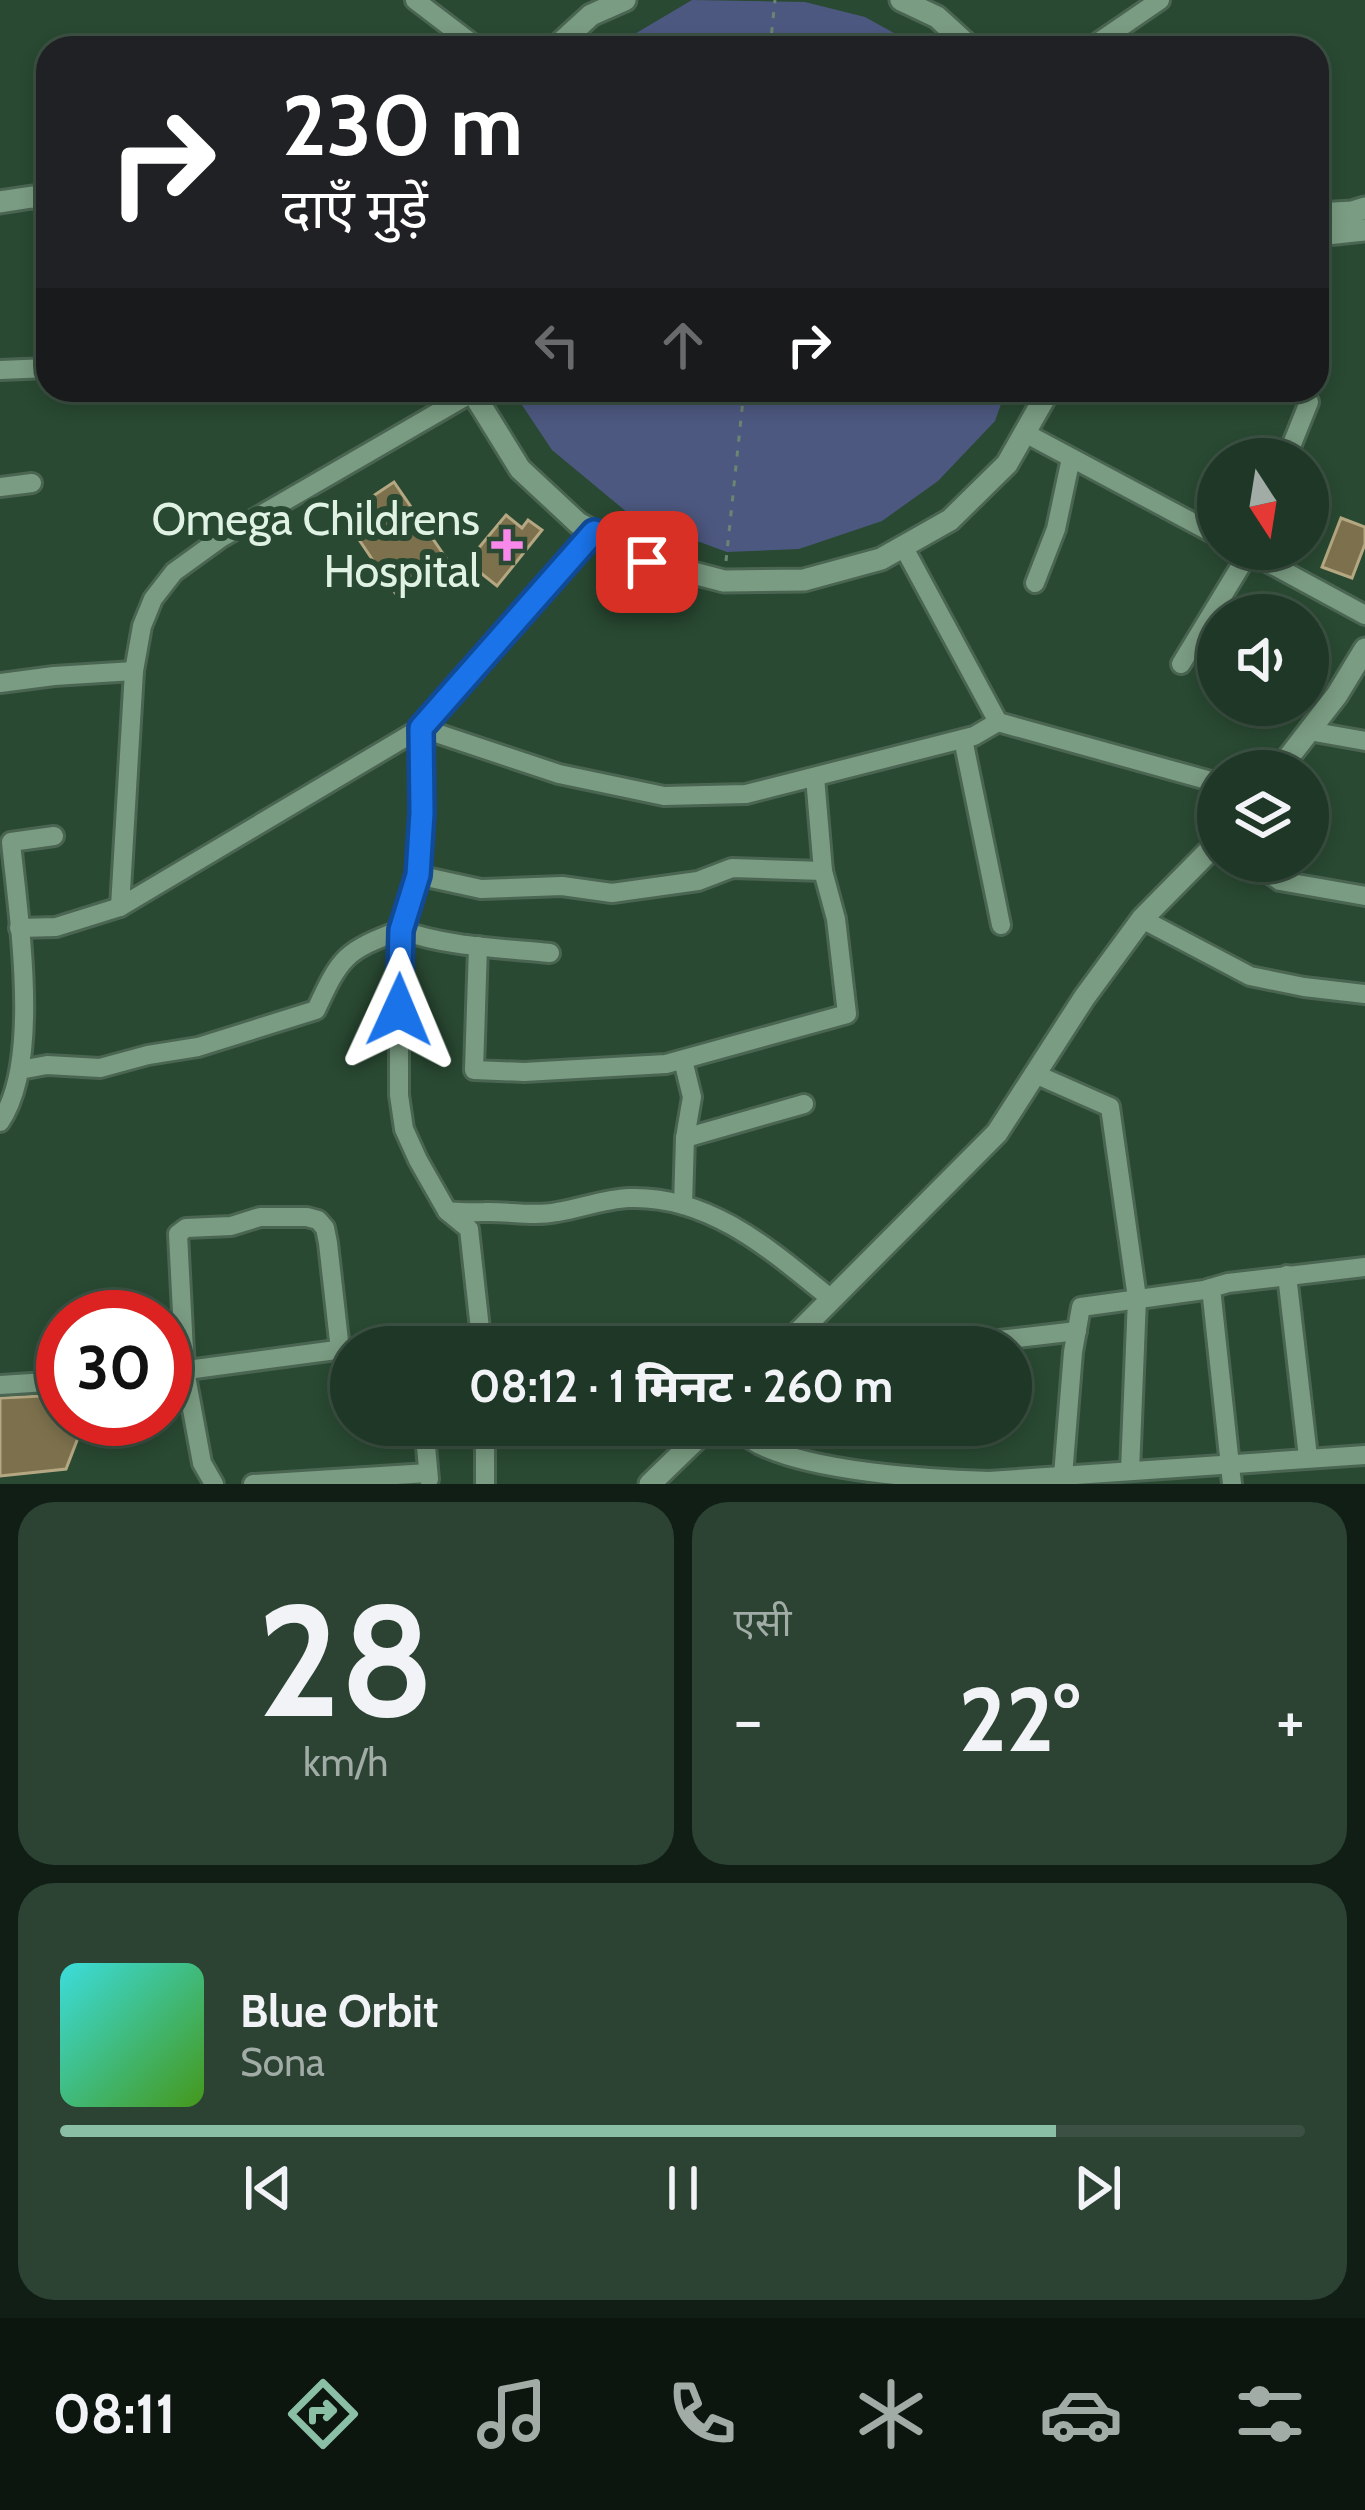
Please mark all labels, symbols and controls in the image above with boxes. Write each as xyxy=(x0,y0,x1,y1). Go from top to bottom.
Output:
text: 230 m xyxy=(282,74,523,176)
icon: right xyxy=(84,84,240,240)
text: दाएँ मुड़ें xyxy=(282,176,428,242)
icon: left xyxy=(524,312,590,378)
icon: ahead xyxy=(650,312,716,378)
icon: right xyxy=(776,312,842,378)
north arrow xyxy=(1197,438,1329,570)
map controls xyxy=(1197,438,1329,882)
place label: Omega Childrens Hospital xyxy=(152,492,480,598)
pin xyxy=(596,511,698,613)
marker: Omega Childrens Hospital xyxy=(491,529,523,561)
icon: arrive xyxy=(614,529,680,595)
button: sound xyxy=(1197,594,1329,726)
button: layers xyxy=(1197,750,1329,882)
position arrow xyxy=(336,947,462,1073)
speed limit sign: 30 xyxy=(36,1290,192,1446)
text: 08:12 · 1 मिनट · 260 m xyxy=(469,1359,893,1413)
text: 28 xyxy=(257,1565,434,1755)
text: एसी xyxy=(734,1598,792,1646)
text: 22° xyxy=(959,1664,1080,1774)
text: − xyxy=(734,1679,763,1760)
text: + xyxy=(1276,1679,1305,1760)
text: km/h xyxy=(303,1738,388,1786)
text: Blue Orbit xyxy=(240,1984,438,2038)
text: Sona xyxy=(240,2038,325,2086)
icon: previous xyxy=(235,2155,301,2221)
icon: pause xyxy=(650,2155,716,2221)
icon: next xyxy=(1065,2155,1131,2221)
icon: directions xyxy=(281,2372,365,2456)
icon: music xyxy=(470,2372,554,2456)
icon: phone xyxy=(660,2372,744,2456)
icon: climate xyxy=(849,2372,933,2456)
icon: car xyxy=(1039,2372,1123,2456)
icon: filters xyxy=(1228,2372,1312,2456)
text: 08:11 xyxy=(53,2381,175,2447)

